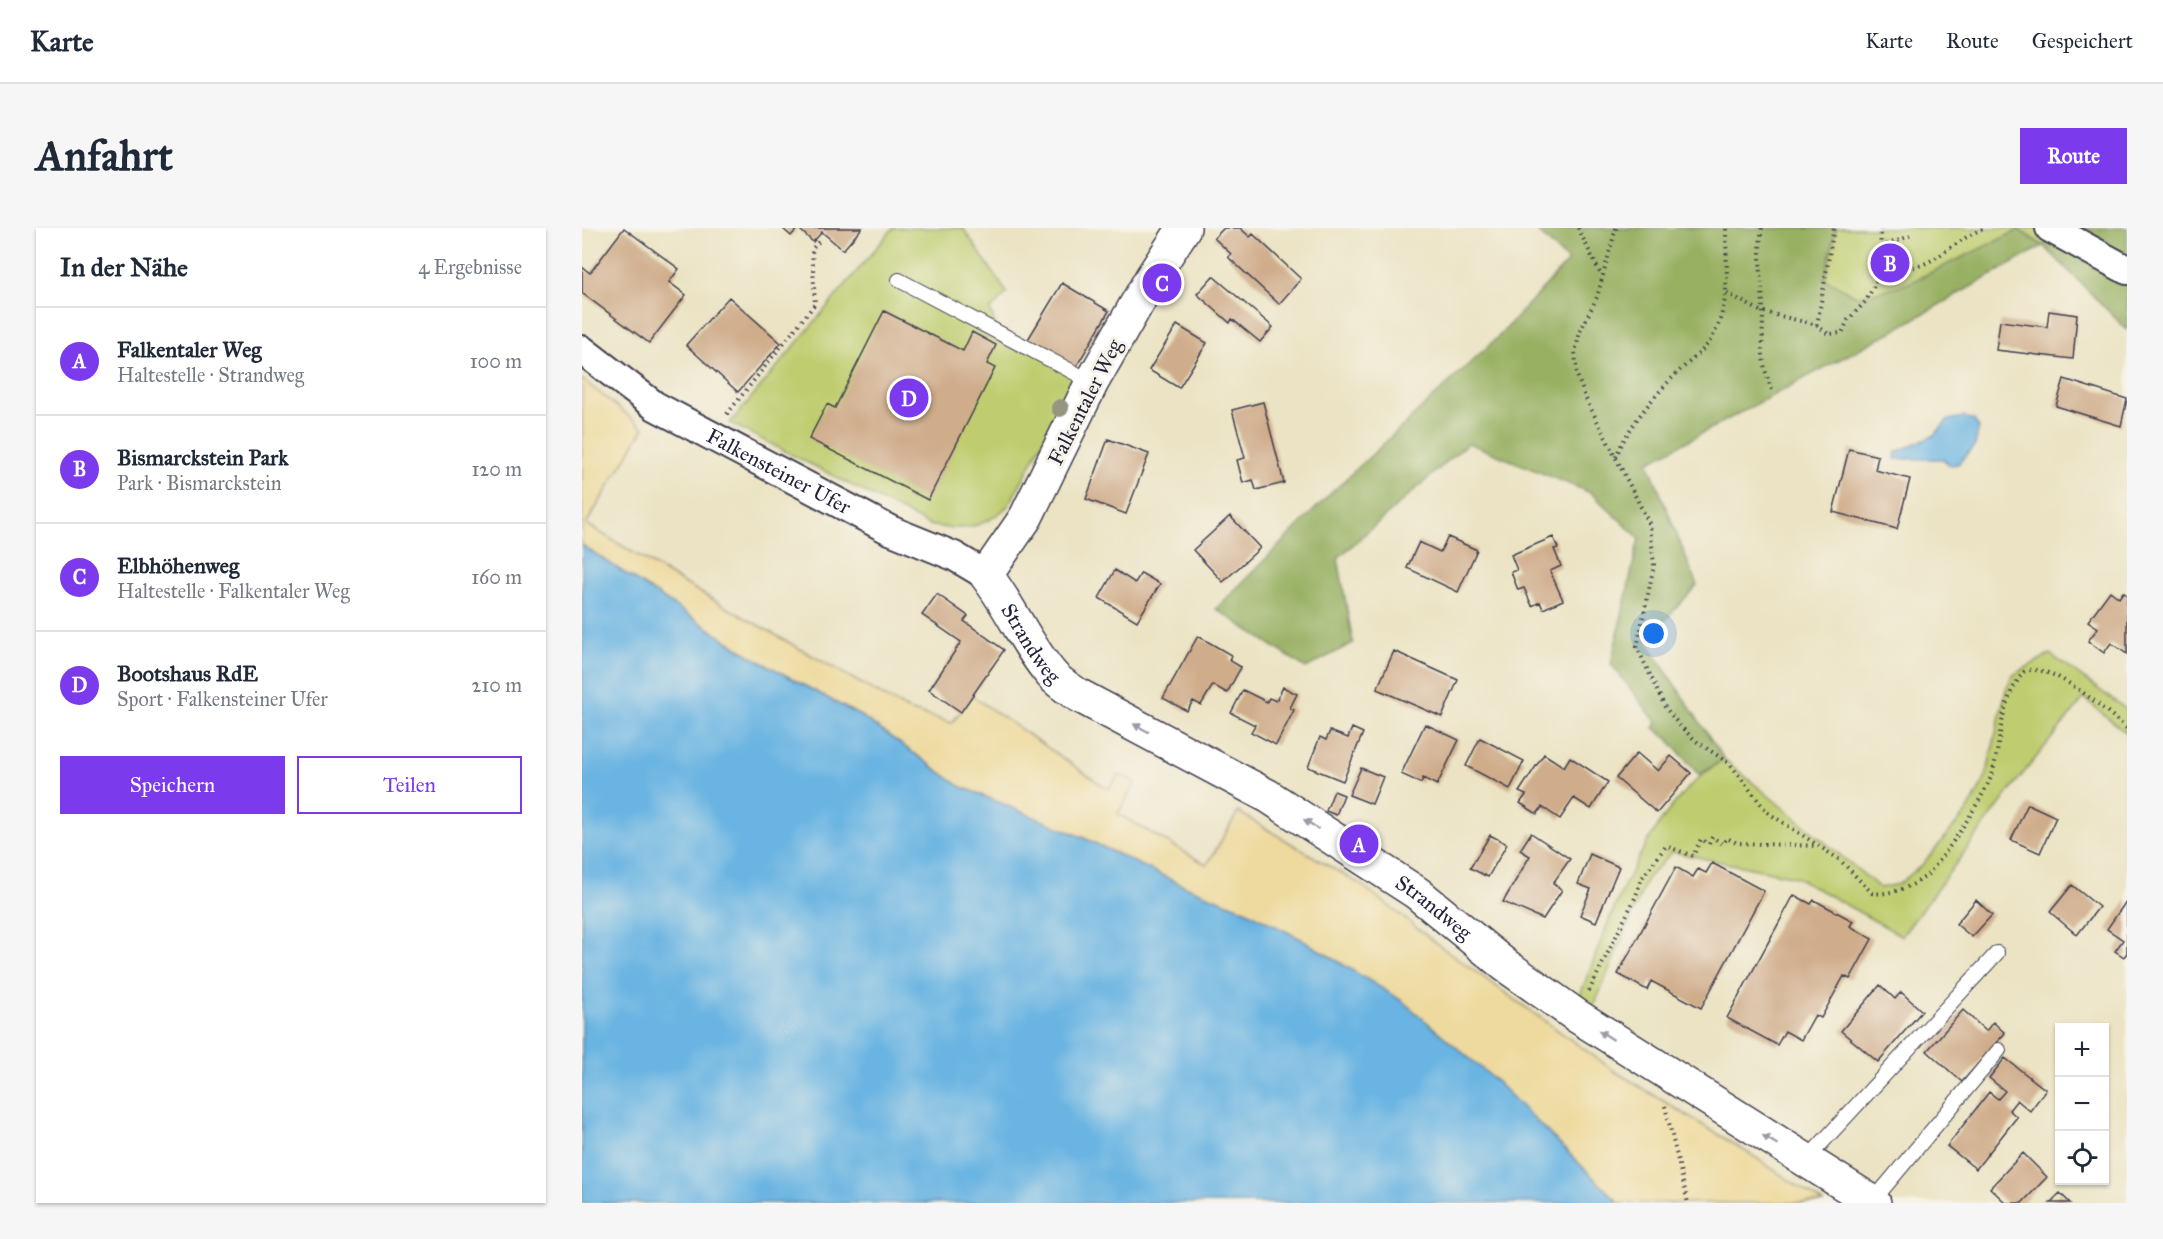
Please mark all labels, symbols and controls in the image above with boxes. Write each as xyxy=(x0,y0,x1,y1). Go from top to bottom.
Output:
text: Karte xyxy=(30,24,94,59)
text: Karte xyxy=(1865,28,1913,54)
text: Route xyxy=(1946,28,1999,54)
text: Gespeichert xyxy=(2032,28,2133,54)
button: Route xyxy=(2020,128,2127,184)
text: Anfahrt xyxy=(36,130,173,182)
pin: B xyxy=(1870,240,1910,285)
text: In der Nähe xyxy=(60,251,188,283)
text: 4 Ergebnisse xyxy=(418,255,522,279)
pin: C xyxy=(1142,260,1182,306)
street label: Falkentaler Weg xyxy=(1042,334,1128,469)
text: Falkentaler Weg xyxy=(117,336,262,363)
text: A xyxy=(73,349,86,373)
text: 100 m xyxy=(470,349,522,373)
text: Haltestelle · Strandweg xyxy=(117,363,304,387)
pin: D xyxy=(890,376,928,420)
street label: Falkensteiner Ufer xyxy=(702,423,855,520)
text: Bismarckstein Park xyxy=(117,444,288,471)
text: B xyxy=(73,457,86,481)
text: 120 m xyxy=(471,457,522,481)
text: Park · Bismarckstein xyxy=(117,471,282,495)
text: Elbhöhenweg xyxy=(117,552,239,579)
text: C xyxy=(73,565,86,589)
text: 160 m xyxy=(471,565,522,589)
text: Haltestelle · Falkentaler Weg xyxy=(117,579,350,603)
street label: Strandweg xyxy=(995,599,1066,689)
your location xyxy=(1639,619,1668,648)
text: Bootshaus RdE xyxy=(117,660,258,687)
text: D xyxy=(72,673,87,697)
text: 210 m xyxy=(472,673,522,697)
text: Sport · Falkensteiner Ufer xyxy=(117,687,328,711)
one-way arrow xyxy=(1132,724,1150,734)
button: Speichern xyxy=(60,756,285,814)
button: Teilen xyxy=(297,756,522,814)
one-way arrow xyxy=(1303,818,1319,829)
pin: A xyxy=(1340,822,1378,866)
street label: Strandweg xyxy=(1391,869,1477,946)
map controls xyxy=(2055,1023,2109,1185)
button: + xyxy=(2055,1023,2109,1077)
one-way arrow xyxy=(1598,1029,1614,1040)
button: − xyxy=(2055,1077,2109,1131)
button: locate xyxy=(2055,1131,2109,1185)
one-way arrow xyxy=(1762,1134,1778,1145)

